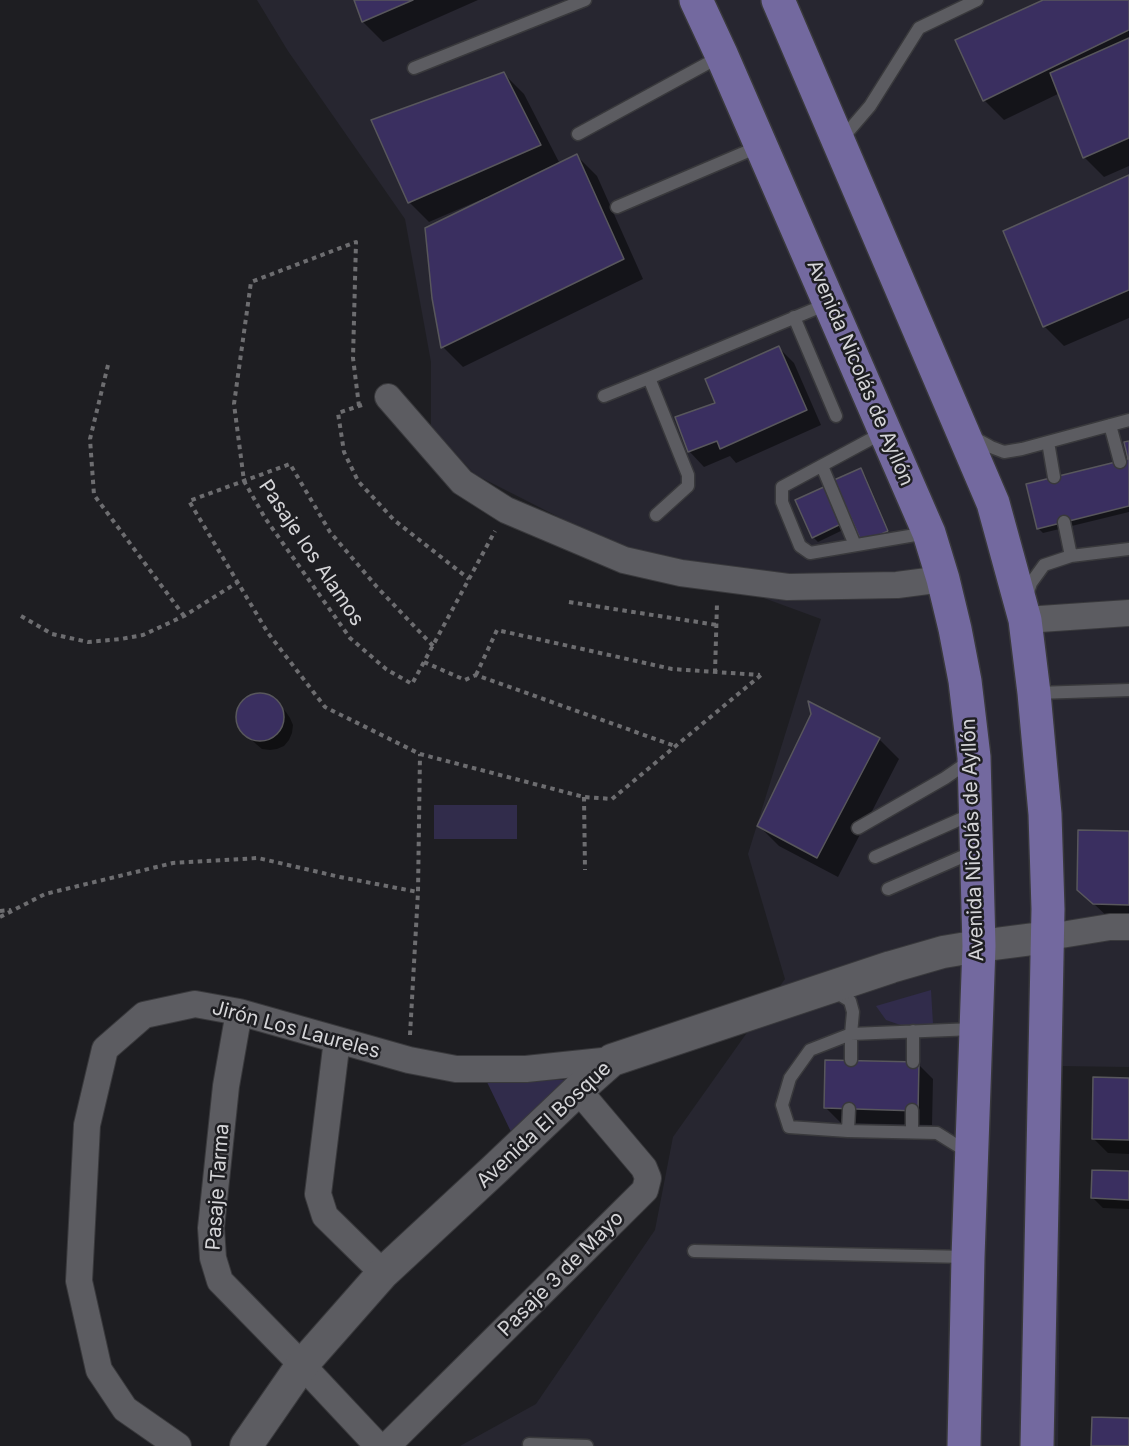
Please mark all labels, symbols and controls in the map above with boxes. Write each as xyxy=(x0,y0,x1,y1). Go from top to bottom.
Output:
street label: Avenida Nicolás de Ayllón xyxy=(801,256,919,490)
street label: Pasaje los Alamos xyxy=(253,475,369,631)
street label: Avenida Nicolás de Ayllón xyxy=(957,718,989,962)
street label: Jirón Los Laureles xyxy=(210,996,382,1064)
street label: Avenida El Bosque xyxy=(472,1057,616,1193)
street label: Pasaje Tarma xyxy=(202,1123,234,1251)
street label: Pasaje 3 de Mayo xyxy=(493,1206,629,1342)

